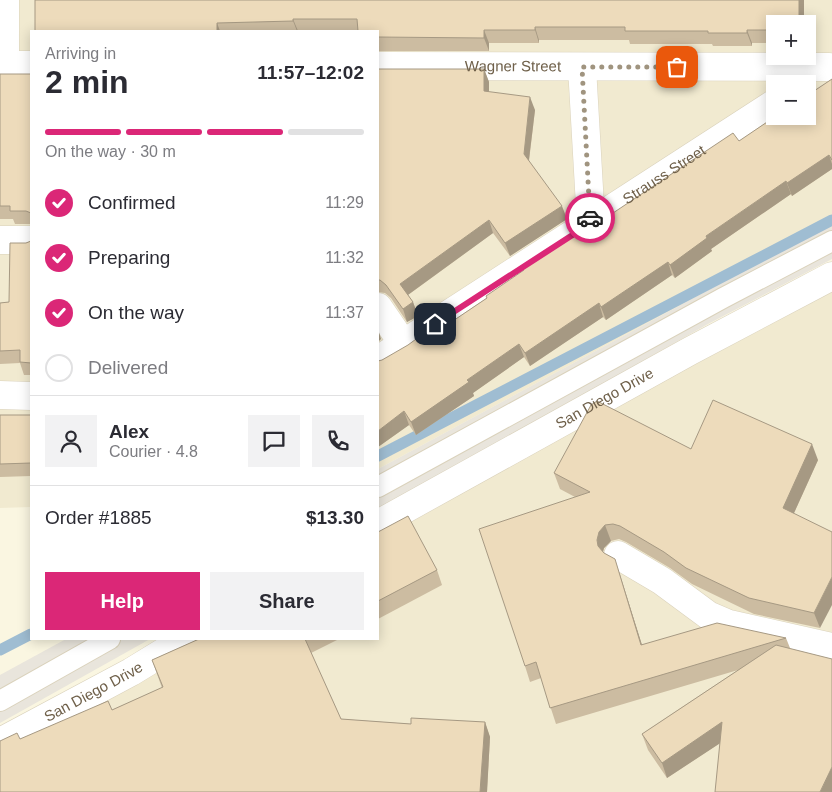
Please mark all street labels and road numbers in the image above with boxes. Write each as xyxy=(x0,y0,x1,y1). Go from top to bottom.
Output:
street label: Wagner Street xyxy=(465,57,562,74)
street label: Strauss Street xyxy=(619,141,709,207)
street label: San Diego Drive xyxy=(552,364,656,432)
street label: San Diego Drive xyxy=(41,658,146,725)

